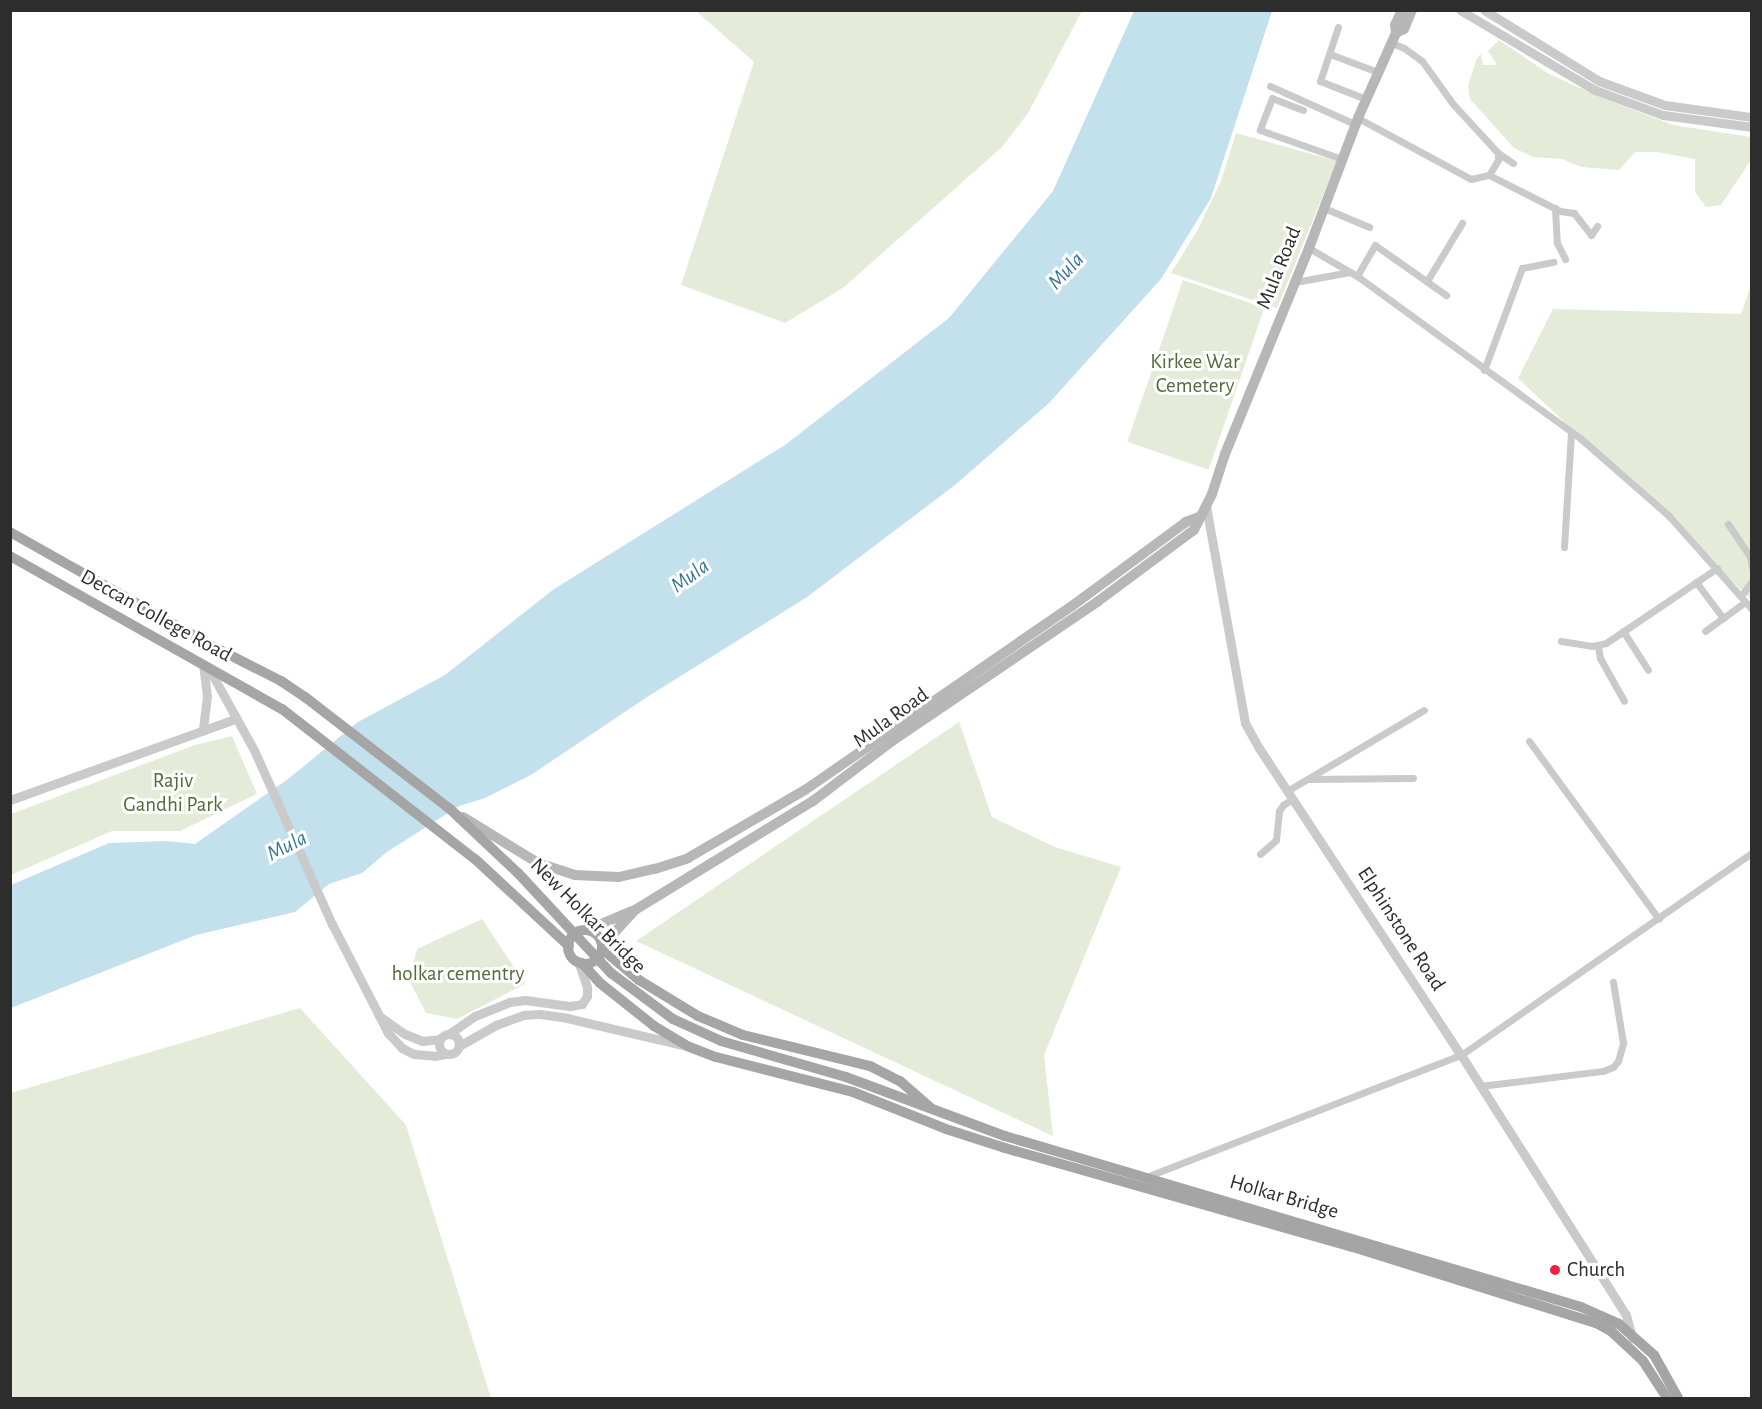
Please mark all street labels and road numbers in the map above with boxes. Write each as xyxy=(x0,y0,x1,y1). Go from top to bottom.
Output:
street label: Mula Road xyxy=(1251,223,1307,313)
street label: Deccan College Road xyxy=(76,564,236,668)
street label: Mula Road xyxy=(848,682,934,754)
street label: New Holkar Bridge xyxy=(525,853,651,979)
street label: Elphinstone Road xyxy=(1352,862,1450,996)
street label: Holkar Bridge xyxy=(1227,1169,1341,1225)

